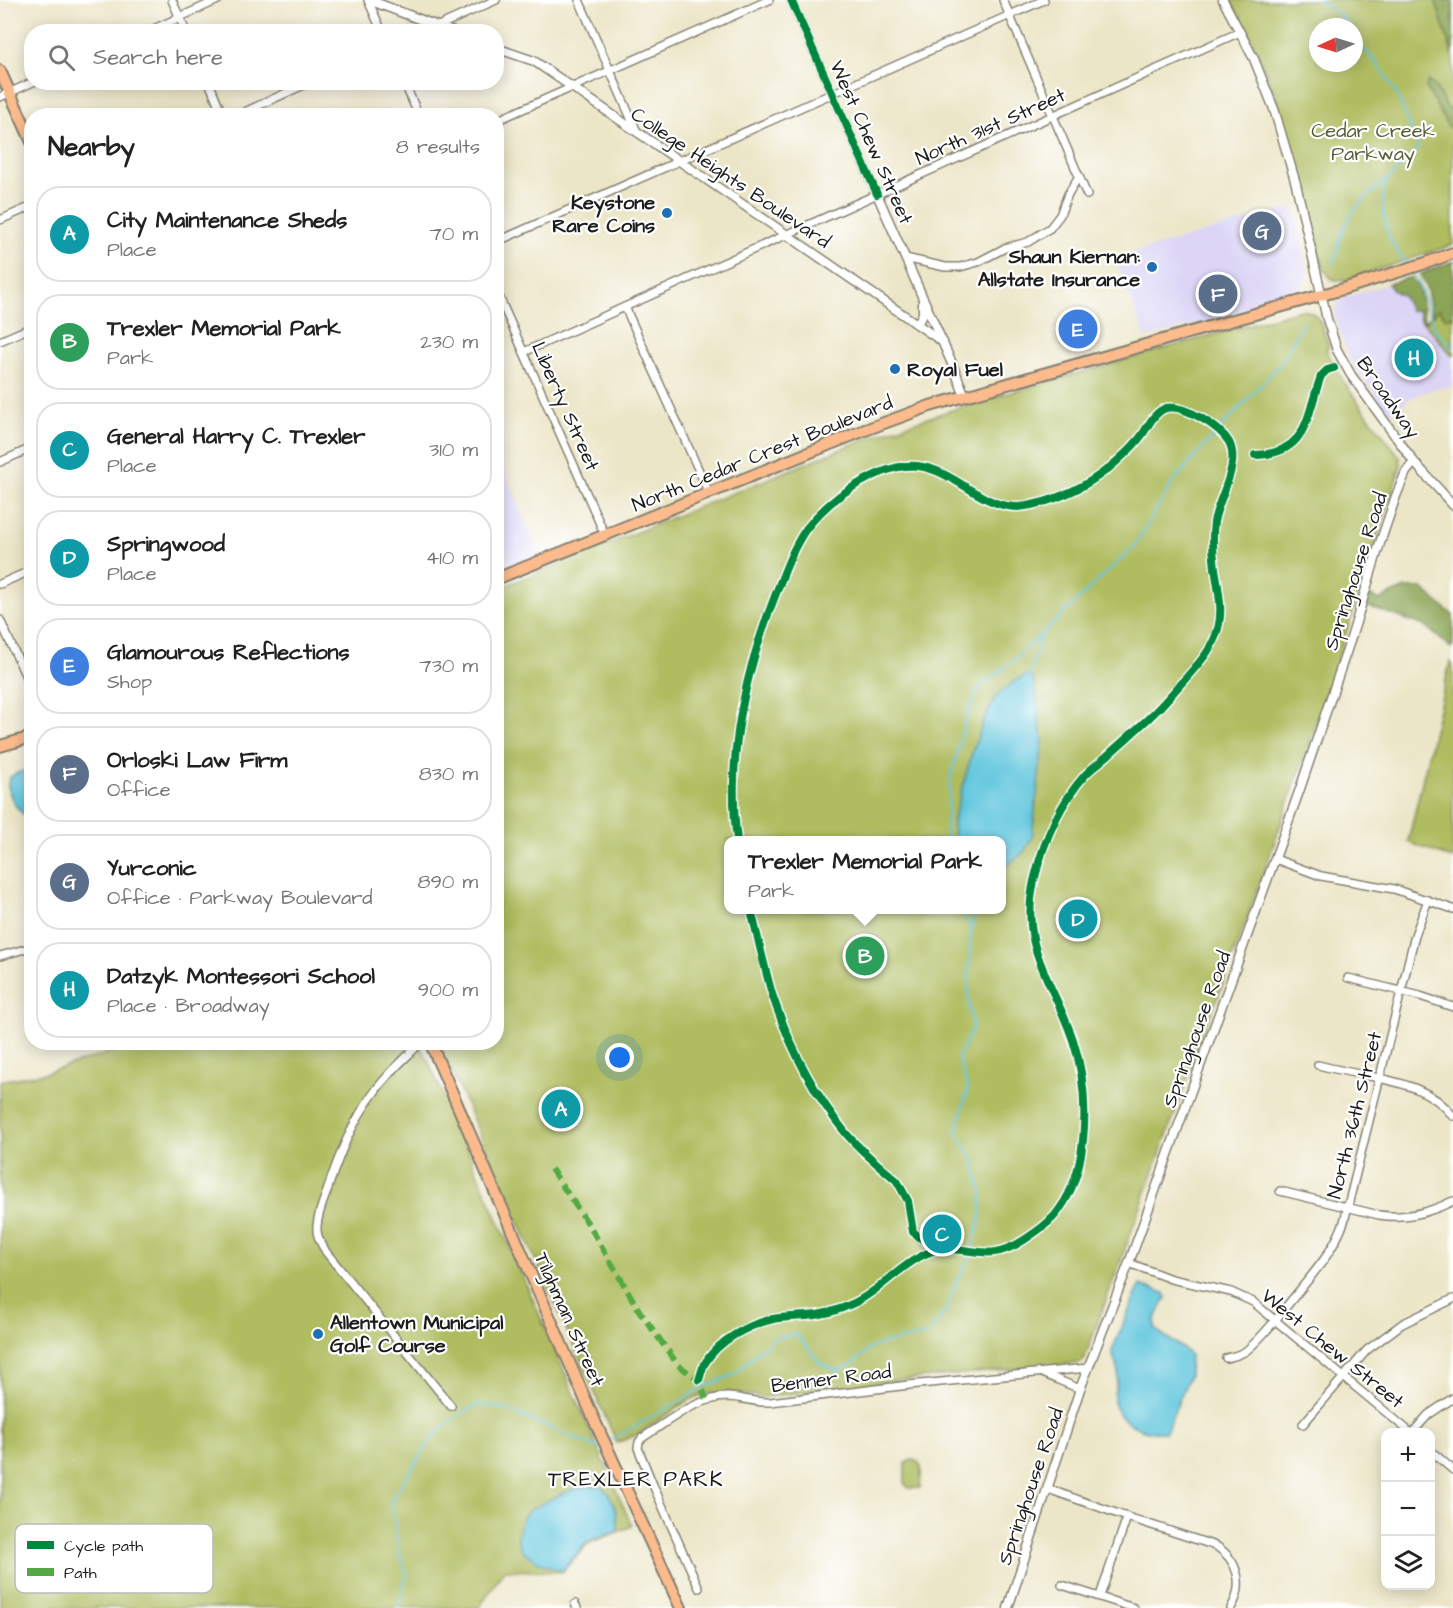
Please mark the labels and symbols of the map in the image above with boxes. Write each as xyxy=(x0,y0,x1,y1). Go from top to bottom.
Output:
north arrow xyxy=(1309,18,1363,72)
street label: West Chew Street xyxy=(822,56,920,229)
street label: North 31st Street xyxy=(911,81,1070,173)
street label: College Heights Boulevard xyxy=(624,100,836,256)
park label: Cedar Creek Parkway xyxy=(1311,117,1435,169)
place label: Keystone Rare Coins xyxy=(552,189,655,240)
marker: Keystone Rare Coins xyxy=(660,206,674,220)
pin: G xyxy=(1242,208,1282,254)
place label: Shaun Kiernan: Allstate Insurance xyxy=(978,243,1141,294)
marker: Shaun Kiernan: Allstate Insurance xyxy=(1145,260,1159,274)
pin: F xyxy=(1198,272,1238,316)
pin: E xyxy=(1058,306,1098,352)
pin: H xyxy=(1394,336,1434,380)
street label: Liberty Street xyxy=(523,337,606,476)
street label: Broadway xyxy=(1349,351,1427,445)
place label: Royal Fuel xyxy=(907,356,1003,385)
marker: Royal Fuel xyxy=(888,362,902,376)
street label: North Cedar Crest Boulevard xyxy=(628,389,897,519)
street label: Springhouse Road xyxy=(1317,489,1396,654)
pin: D xyxy=(1058,896,1098,942)
pin: B xyxy=(846,934,884,978)
street label: Springhouse Road xyxy=(1156,947,1239,1112)
street label: North 36th Street xyxy=(1321,1029,1389,1202)
your location xyxy=(605,1043,634,1072)
pin: A xyxy=(542,1086,580,1132)
pin: C xyxy=(922,1212,962,1256)
street label: Tilghman Street xyxy=(526,1248,611,1391)
street label: West Chew Street xyxy=(1255,1282,1410,1415)
place label: Allentown Municipal Golf Course xyxy=(330,1309,503,1360)
marker: Allentown Municipal Golf Course xyxy=(311,1327,325,1341)
street label: Benner Road xyxy=(769,1358,893,1400)
street label: Springhouse Road xyxy=(991,1404,1072,1569)
district label: TREXLER PARK xyxy=(548,1465,724,1494)
legend xyxy=(15,1524,213,1593)
text: Cycle path xyxy=(64,1535,143,1558)
text: Path xyxy=(64,1562,97,1584)

